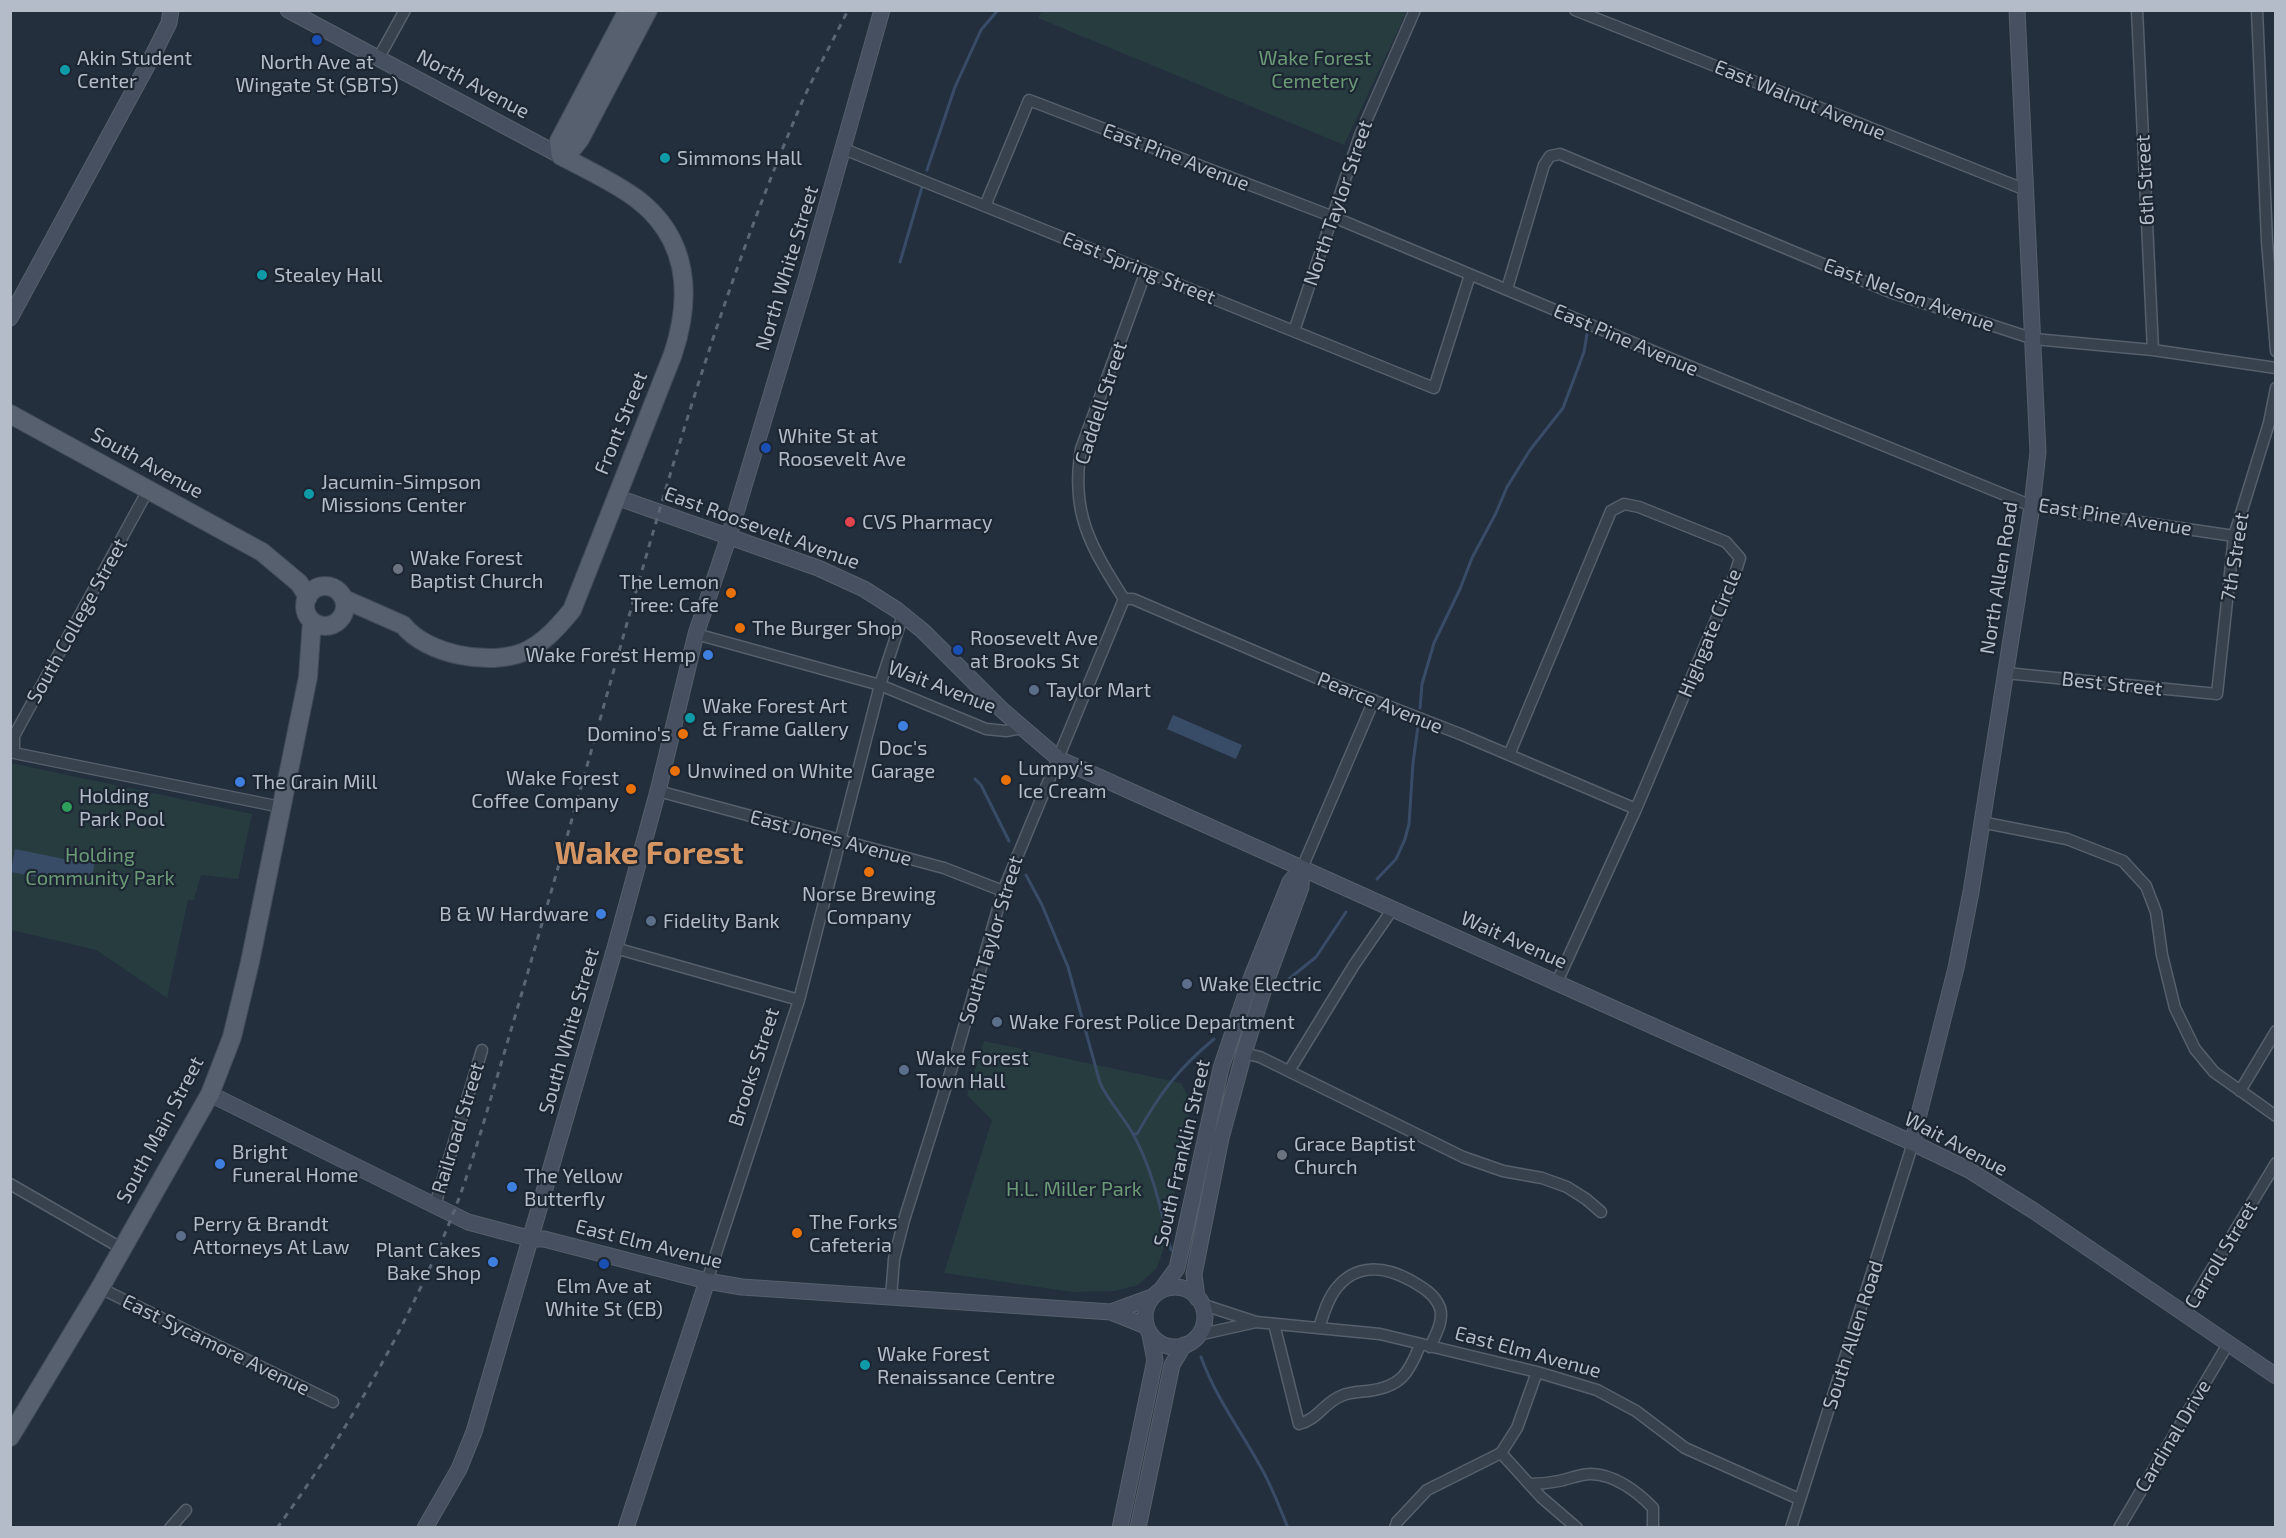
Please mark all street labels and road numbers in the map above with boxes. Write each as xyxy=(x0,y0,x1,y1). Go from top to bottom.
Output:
street label: North Avenue xyxy=(413,44,533,124)
street label: East Walnut Avenue xyxy=(1711,55,1889,145)
street label: North Taylor Street xyxy=(1298,117,1378,289)
street label: East Pine Avenue xyxy=(1099,118,1253,196)
street label: 6th Street xyxy=(2131,134,2159,226)
street label: North White Street xyxy=(751,183,823,353)
street label: East Spring Street xyxy=(1059,226,1219,310)
street label: East Nelson Avenue xyxy=(1820,253,1998,337)
street label: East Pine Avenue xyxy=(1550,299,1702,381)
street label: Caddell Street xyxy=(1070,338,1132,468)
street label: Front Street xyxy=(589,368,653,478)
street label: South Avenue xyxy=(87,422,207,504)
street label: East Roosevelt Avenue xyxy=(661,481,863,575)
street label: East Pine Avenue xyxy=(2037,493,2193,541)
street label: North Allen Road xyxy=(1975,500,2023,656)
street label: 7th Street xyxy=(2216,511,2254,603)
street label: South College Street xyxy=(22,534,132,708)
street label: Highgate Circle xyxy=(1673,565,1747,701)
street label: Wait Avenue xyxy=(885,655,999,719)
street label: Pearce Avenue xyxy=(1314,667,1446,739)
street label: Best Street xyxy=(2061,667,2163,701)
street label: East Jones Avenue xyxy=(747,805,915,871)
street label: South Taylor Street xyxy=(954,853,1028,1027)
street label: Wait Avenue xyxy=(1457,906,1571,974)
street label: South White Street xyxy=(534,945,604,1117)
street label: Brooks Street xyxy=(724,1005,784,1129)
street label: South Main Street xyxy=(111,1052,209,1208)
street label: South Franklin Street xyxy=(1149,1057,1215,1249)
street label: Railroad Street xyxy=(427,1060,489,1196)
street label: Wait Avenue xyxy=(1900,1107,2012,1181)
street label: Carroll Street xyxy=(2179,1197,2263,1313)
street label: East Elm Avenue xyxy=(573,1214,725,1274)
street label: South Allen Road xyxy=(1818,1258,1888,1412)
street label: East Sycamore Avenue xyxy=(118,1289,314,1401)
street label: East Elm Avenue xyxy=(1452,1321,1604,1383)
street label: Cardinal Drive xyxy=(2130,1375,2216,1497)

